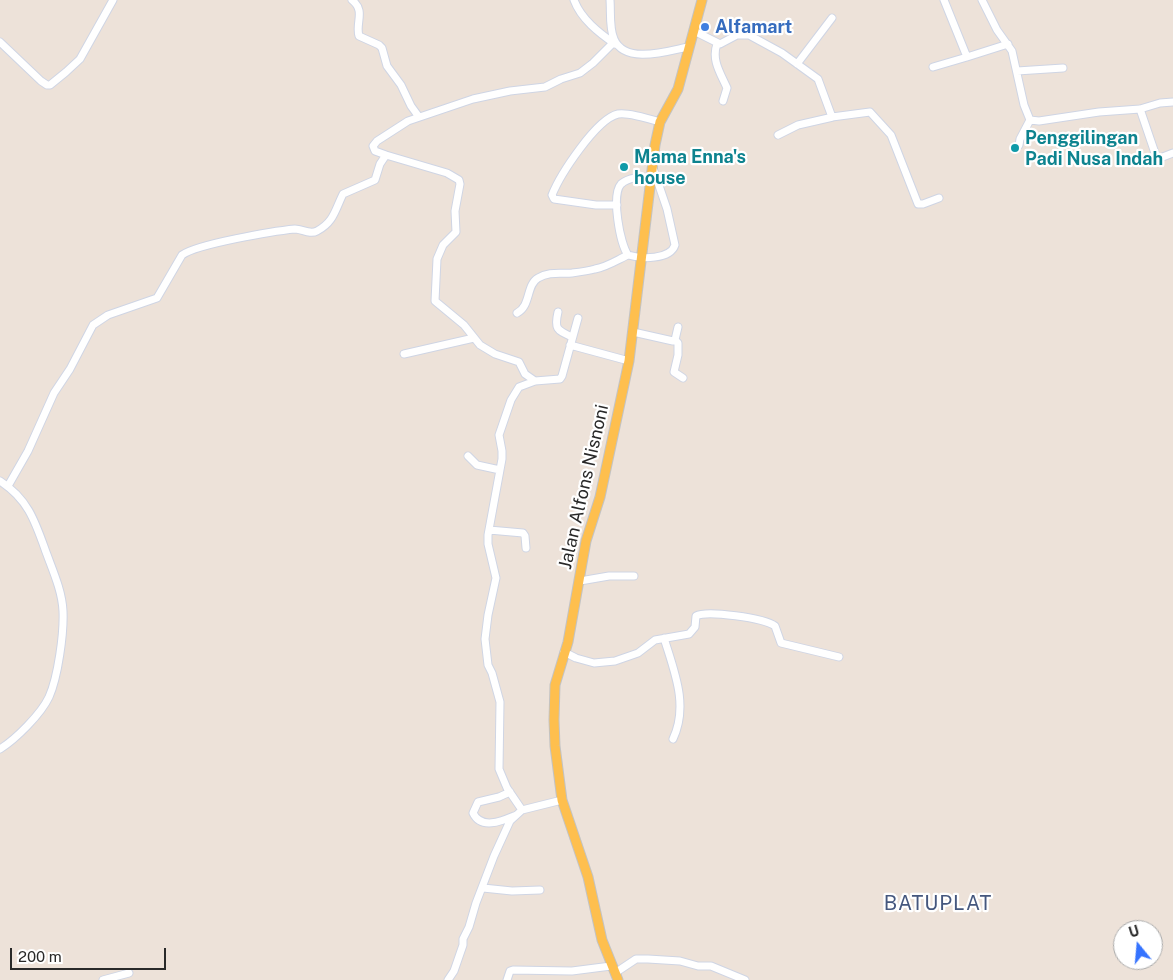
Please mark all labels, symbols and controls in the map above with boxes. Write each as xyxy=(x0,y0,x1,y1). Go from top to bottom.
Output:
place label: Alfamart xyxy=(715,16,792,38)
marker: Alfamart xyxy=(699,21,711,33)
place label: Penggilingan Padi Nusa Indah xyxy=(1025,127,1163,170)
marker: Penggilingan Padi Nusa Indah xyxy=(1009,142,1021,154)
place label: Mama Enna's house xyxy=(634,146,746,188)
marker: Mama Enna's house xyxy=(618,161,630,173)
street label: Jalan Alfons Nisnoni xyxy=(555,403,613,571)
district label: BATUPLAT xyxy=(883,892,993,916)
north arrow xyxy=(1113,920,1163,970)
text: U xyxy=(1127,922,1141,941)
scale bar xyxy=(12,938,169,970)
text: 200 m xyxy=(18,948,62,965)

